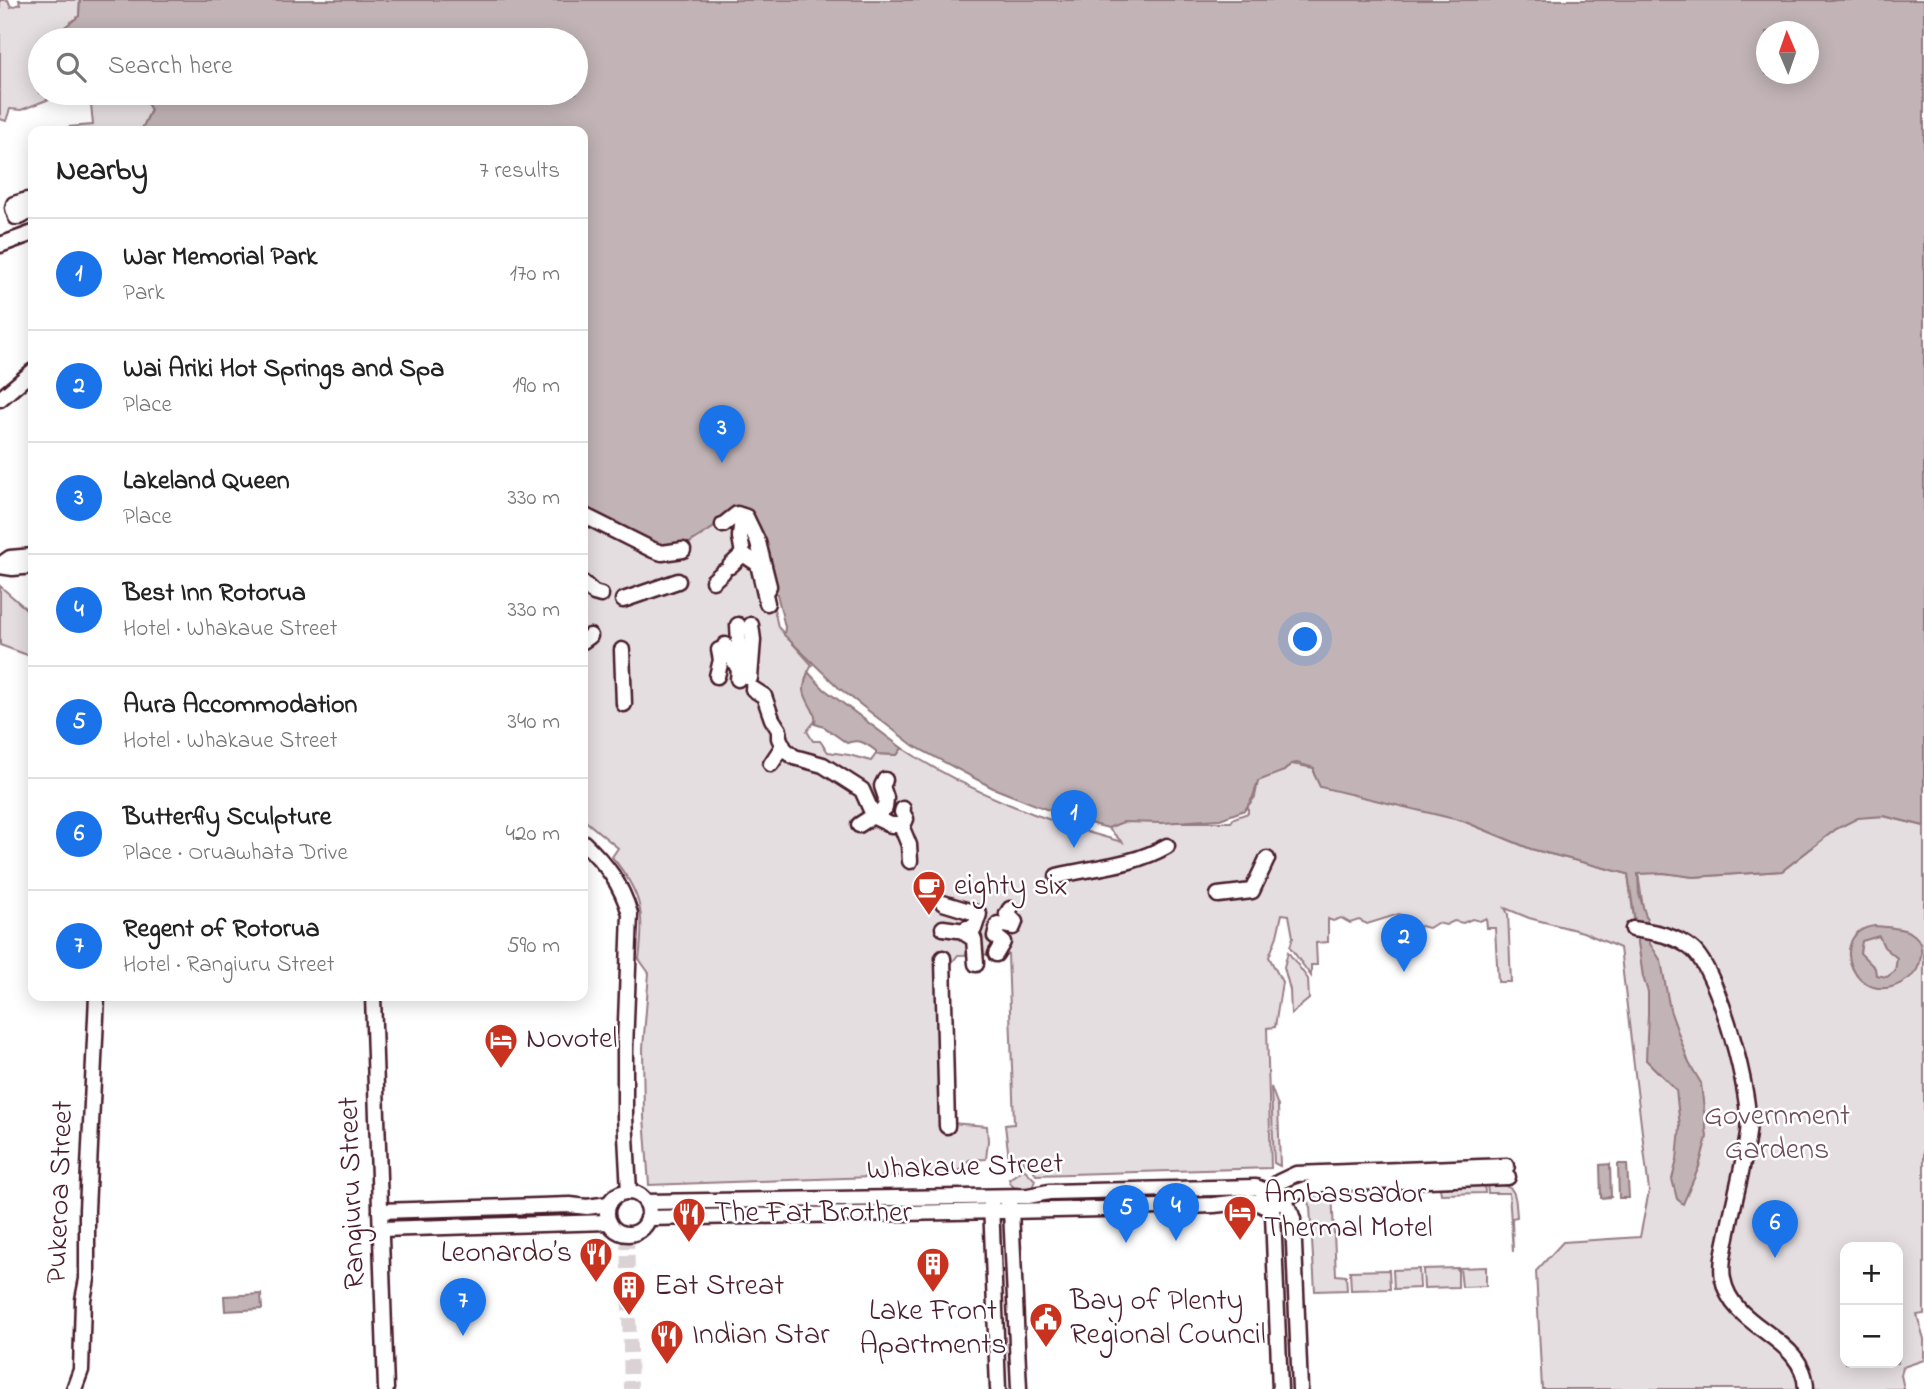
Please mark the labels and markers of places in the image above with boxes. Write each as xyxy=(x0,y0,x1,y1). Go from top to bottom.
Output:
pin: 3 xyxy=(699,405,745,463)
pin: 1 xyxy=(1051,790,1097,848)
place label: eighty six xyxy=(954,865,1068,909)
cafe icon: eighty six xyxy=(910,868,948,917)
pin: 2 xyxy=(1381,914,1427,972)
place label: Novotel xyxy=(526,1018,618,1062)
hotel icon: Novotel xyxy=(482,1021,520,1070)
place label: Ambassador Thermal Motel xyxy=(1264,1173,1433,1251)
pin: 4 xyxy=(1153,1183,1199,1241)
pin: 5 xyxy=(1103,1185,1149,1243)
place label: The Fat Brother xyxy=(714,1192,912,1236)
hotel icon: Ambassador Thermal Motel xyxy=(1221,1193,1259,1242)
restaurant icon: The Fat Brother xyxy=(670,1195,708,1244)
pin: 6 xyxy=(1752,1200,1798,1258)
place label: Leonardo’s xyxy=(441,1232,572,1276)
restaurant icon: Leonardo’s xyxy=(577,1235,615,1284)
building icon: Lake Front Apartments xyxy=(914,1245,952,1294)
place label: Eat Streat xyxy=(654,1265,784,1309)
building icon: Eat Streat xyxy=(610,1268,648,1317)
pin: 7 xyxy=(440,1278,486,1336)
place label: Bay of Plenty Regional Council xyxy=(1069,1280,1266,1358)
place label: Lake Front Apartments xyxy=(859,1290,1007,1368)
public building icon: Bay of Plenty Regional Council xyxy=(1027,1300,1065,1349)
place label: Indian Star xyxy=(692,1314,830,1358)
restaurant icon: Indian Star xyxy=(648,1317,686,1366)

